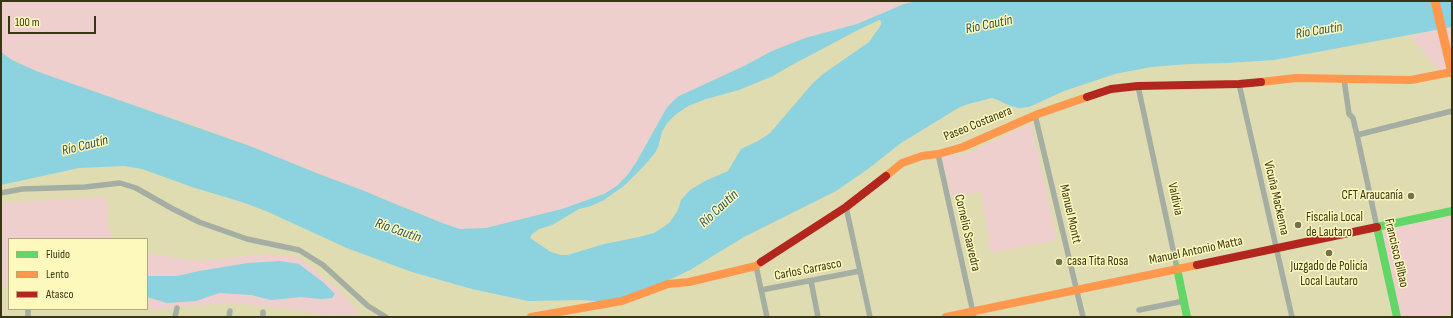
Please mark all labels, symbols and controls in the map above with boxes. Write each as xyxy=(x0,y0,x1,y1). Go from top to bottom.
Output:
scale bar xyxy=(10,8,98,34)
water label: Río Cautín xyxy=(964,12,1014,38)
text: 100 m xyxy=(15,15,40,30)
water label: Río Cautín xyxy=(1294,19,1344,43)
street label: Paseo Costanera xyxy=(942,103,1014,145)
water label: Río Cautín xyxy=(60,132,110,160)
street label: Vicuña Mackenna xyxy=(1260,159,1292,237)
street label: Valdivia xyxy=(1164,181,1186,217)
street label: Manuel Montt xyxy=(1056,183,1084,245)
water label: Río Cautín xyxy=(696,187,742,231)
place label: CFT Araucanía xyxy=(1341,188,1403,204)
marker: CFT Araucanía xyxy=(1406,191,1416,201)
street label: Cornelio Saavedra xyxy=(951,193,983,273)
place label: Fiscalia Local de Lautaro xyxy=(1306,210,1363,241)
water label: Río Cautín xyxy=(373,215,423,247)
street label: Francisco Bilbao xyxy=(1380,217,1412,289)
marker: Fiscalia Local de Lautaro xyxy=(1293,220,1303,230)
street label: Manuel Antonio Matta xyxy=(1148,233,1244,269)
legend xyxy=(8,238,148,310)
text: Fluido xyxy=(46,247,70,262)
marker: Juzgado de Policía Local Lautaro xyxy=(1324,248,1334,258)
place label: casa Tita Rosa xyxy=(1067,254,1128,270)
street label: Carlos Carrasco xyxy=(773,256,843,284)
marker: casa Tita Rosa xyxy=(1054,257,1064,267)
place label: Juzgado de Policía Local Lautaro xyxy=(1291,259,1367,290)
text: Lento xyxy=(46,267,69,282)
text: Atasco xyxy=(46,287,73,302)

